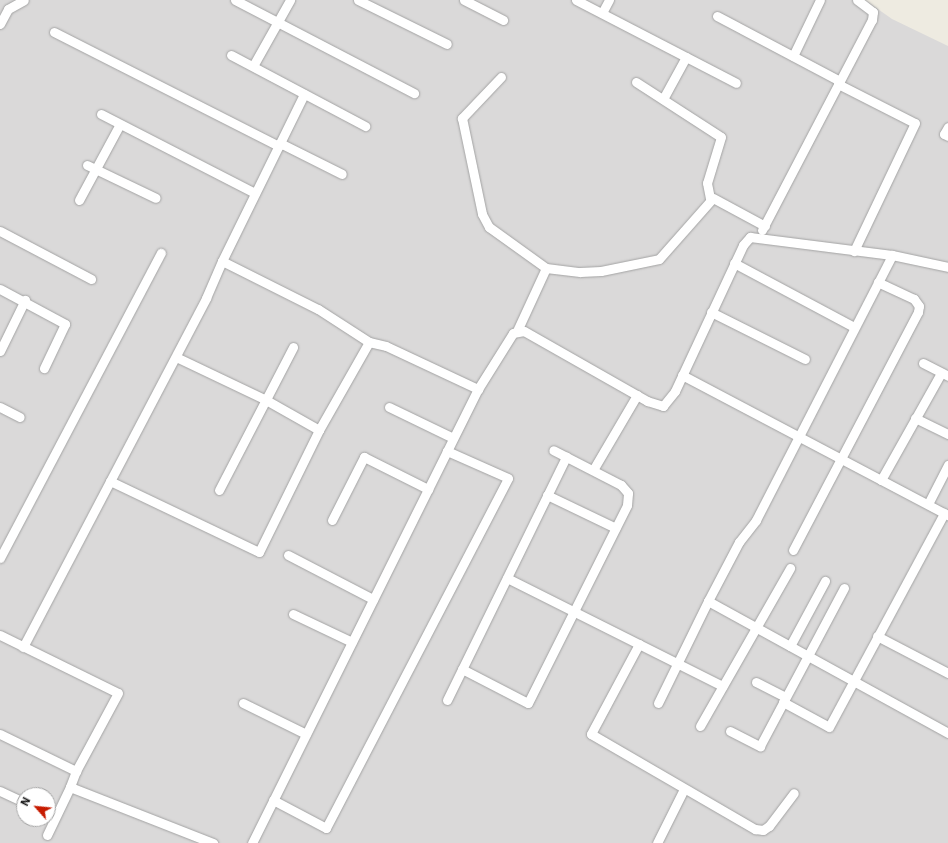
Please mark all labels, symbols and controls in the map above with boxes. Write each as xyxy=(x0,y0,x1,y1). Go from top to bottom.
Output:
north arrow xyxy=(16,787,56,827)
text: N xyxy=(18,795,33,808)

